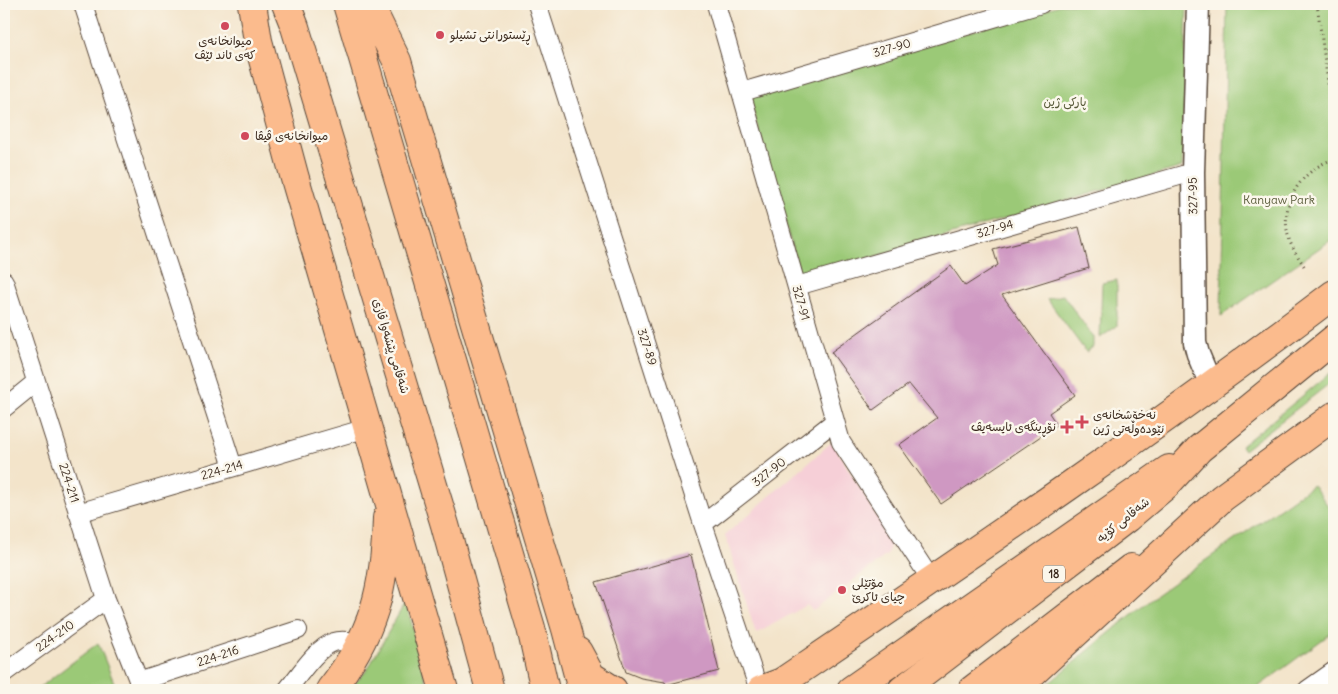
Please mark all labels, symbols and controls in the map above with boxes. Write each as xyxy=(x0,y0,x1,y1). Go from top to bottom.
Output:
marker: میوانخانەی کەی ئاند ئێڤ xyxy=(219,20,231,32)
place label: ڕێستورانتی تشیلو xyxy=(449,27,531,45)
marker: ڕێستورانتی تشیلو xyxy=(434,29,446,41)
place label: میوانخانەی کەی ئاند ئێڤ xyxy=(195,33,255,62)
street label: 327-90 xyxy=(871,35,913,60)
park label: پارکی ژین xyxy=(1044,94,1086,110)
place label: میوانخانەی ڤیڤا xyxy=(255,128,328,143)
marker: میوانخانەی ڤیڤا xyxy=(239,130,251,142)
street label: 327-95 xyxy=(1185,177,1200,215)
park label: Kanyaw Park xyxy=(1243,192,1315,207)
street label: 327-94 xyxy=(975,216,1015,241)
street label: 327-91 xyxy=(789,284,814,322)
street label: شەقامی پێشەوا قازی xyxy=(369,296,413,396)
street label: 327-89 xyxy=(635,327,660,367)
place label: نەخۆشخانەی نێودەوڵەتی ژین xyxy=(1093,407,1164,437)
marker: نەخۆشخانەی نێودەوڵەتی ژین xyxy=(1075,415,1089,429)
place label: نۆڕینگەی ئایسەیڤ xyxy=(971,419,1056,437)
marker: نۆڕینگەی ئایسەیڤ xyxy=(1060,420,1074,434)
street label: 327-90 xyxy=(749,454,789,489)
street label: 224-214 xyxy=(199,456,245,483)
street label: 224-211 xyxy=(56,461,83,505)
street label: شەقامی کۆیە xyxy=(1093,494,1153,546)
road number: 18 xyxy=(1043,566,1065,582)
place label: مۆتێلی چیای ئاکرێ xyxy=(852,575,905,604)
marker: مۆتێلی چیای ئاکرێ xyxy=(836,584,848,596)
street label: 224-210 xyxy=(33,617,77,655)
street label: 224-216 xyxy=(195,642,241,669)

